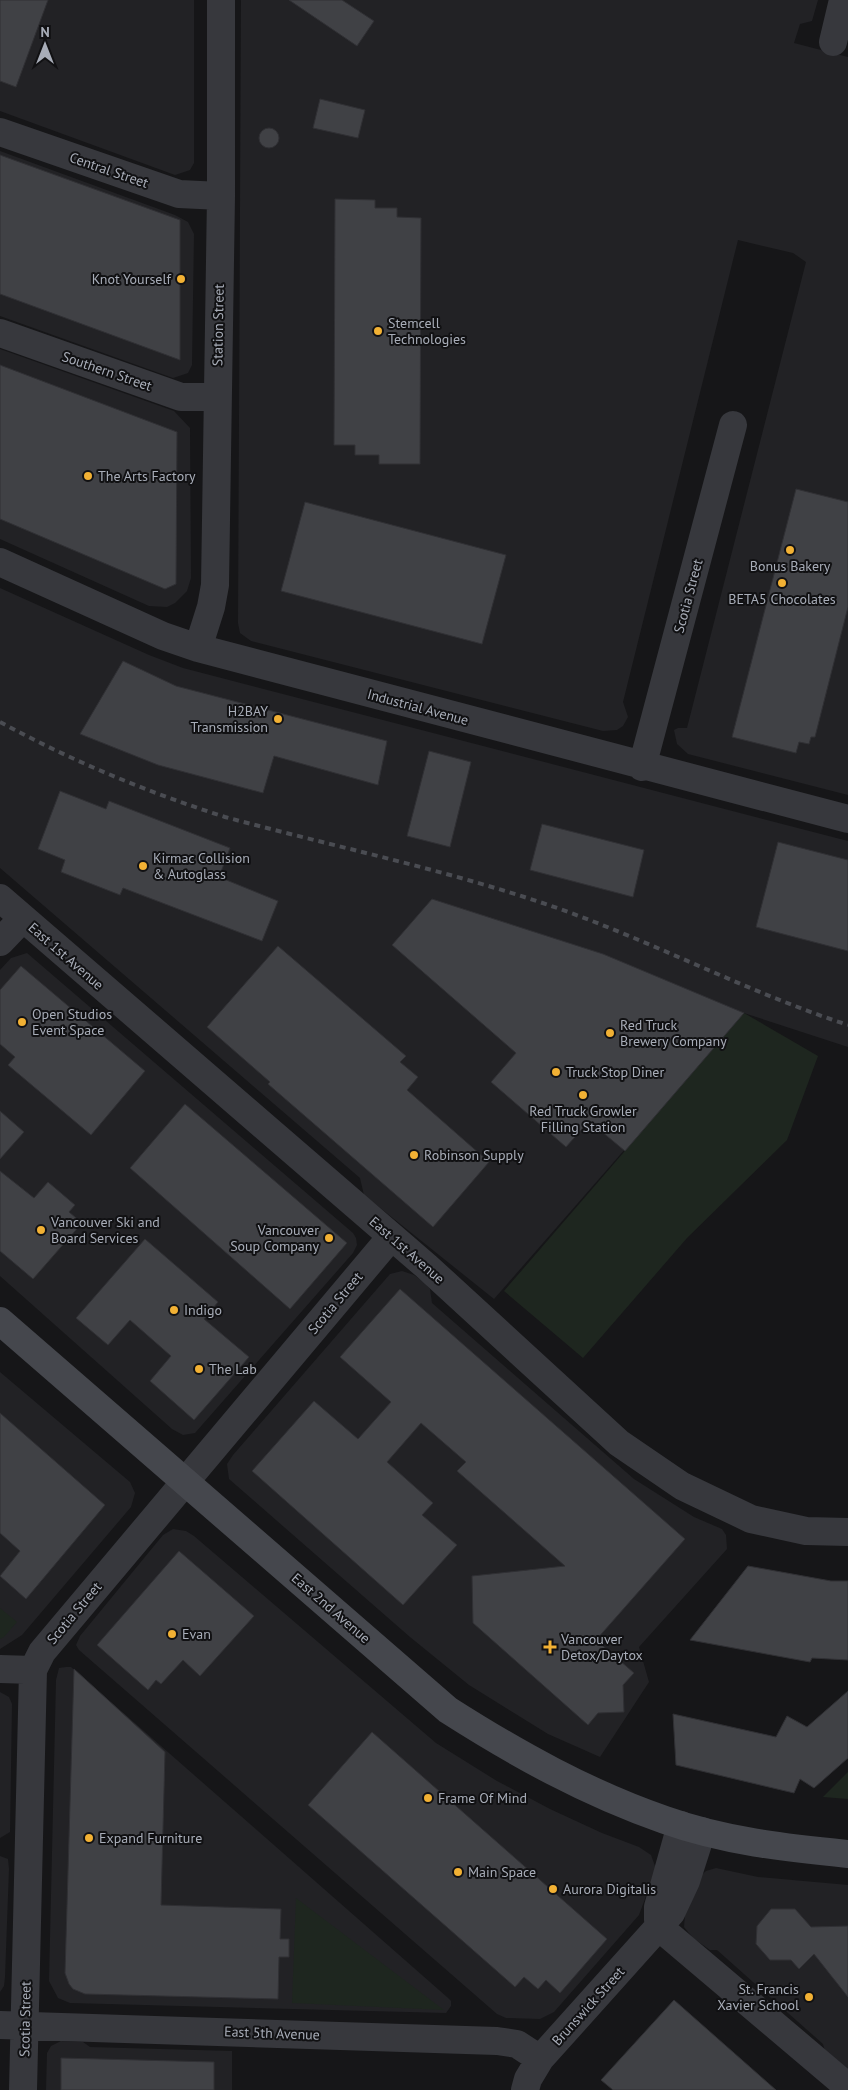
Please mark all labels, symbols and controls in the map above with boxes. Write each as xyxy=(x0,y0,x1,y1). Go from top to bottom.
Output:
north arrow xyxy=(20,20,70,70)
text: N xyxy=(40,23,50,41)
street label: Central Street xyxy=(67,148,151,192)
place label: Knot Yourself xyxy=(92,270,172,288)
marker: Knot Yourself xyxy=(175,273,187,285)
street label: Station Street xyxy=(208,283,228,366)
place label: Stemcell Technologies xyxy=(388,314,466,348)
marker: Stemcell Technologies xyxy=(372,325,384,337)
street label: Southern Street xyxy=(60,347,155,395)
place label: The Arts Factory xyxy=(98,467,196,485)
marker: The Arts Factory xyxy=(82,470,94,482)
marker: Bonus Bakery xyxy=(784,544,796,556)
street label: Scotia Street xyxy=(669,557,707,635)
place label: Bonus Bakery xyxy=(750,557,831,575)
marker: BETA5 Chocolates xyxy=(776,577,788,589)
place label: BETA5 Chocolates xyxy=(728,590,836,608)
street label: Industrial Avenue xyxy=(365,685,471,729)
place label: H2BAY Transmission xyxy=(191,702,268,736)
marker: H2BAY Transmission xyxy=(272,713,284,725)
place label: Kirmac Collision & Autoglass xyxy=(153,849,250,883)
marker: Kirmac Collision & Autoglass xyxy=(137,860,149,872)
street label: East 1st Avenue xyxy=(25,918,107,994)
place label: Open Studios Event Space xyxy=(32,1005,112,1039)
marker: Open Studios Event Space xyxy=(16,1016,28,1028)
place label: Red Truck Brewery Company xyxy=(620,1016,727,1050)
marker: Red Truck Brewery Company xyxy=(604,1027,616,1039)
place label: Truck Stop Diner xyxy=(566,1063,664,1081)
marker: Truck Stop Diner xyxy=(550,1066,562,1078)
marker: Red Truck Growler Filling Station xyxy=(577,1089,589,1101)
place label: Red Truck Growler Filling Station xyxy=(529,1102,637,1136)
place label: Robinson Supply xyxy=(424,1146,524,1164)
marker: Robinson Supply xyxy=(408,1149,420,1161)
street label: East 1st Avenue xyxy=(366,1212,448,1288)
place label: Vancouver Ski and Board Services xyxy=(50,1213,160,1247)
place label: Vancouver Soup Company xyxy=(230,1221,319,1255)
marker: Vancouver Ski and Board Services xyxy=(35,1224,47,1236)
marker: Vancouver Soup Company xyxy=(323,1232,335,1244)
street label: Scotia Street xyxy=(304,1268,366,1338)
place label: Indigo xyxy=(184,1301,222,1319)
marker: Indigo xyxy=(168,1304,180,1316)
place label: The Lab xyxy=(209,1360,257,1378)
marker: The Lab xyxy=(193,1363,205,1375)
street label: East 2nd Avenue xyxy=(288,1569,374,1647)
street label: Scotia Street xyxy=(43,1578,105,1648)
place label: Evan xyxy=(182,1625,211,1643)
marker: Evan xyxy=(166,1628,178,1640)
place label: Vancouver Detox/Daytox xyxy=(560,1630,643,1664)
marker: Vancouver Detox/Daytox xyxy=(543,1640,557,1654)
place label: Frame Of Mind xyxy=(438,1789,527,1807)
marker: Frame Of Mind xyxy=(422,1792,434,1804)
place label: Expand Furniture xyxy=(99,1829,202,1847)
marker: Expand Furniture xyxy=(83,1832,95,1844)
place label: Main Space xyxy=(468,1863,536,1881)
marker: Main Space xyxy=(452,1866,464,1878)
place label: Aurora Digitalis xyxy=(563,1880,656,1898)
marker: Aurora Digitalis xyxy=(547,1883,559,1895)
street label: Brunswick Street xyxy=(548,1963,628,2049)
place label: St. Francis Xavier School xyxy=(717,1980,799,2014)
street label: Scotia Street xyxy=(15,1981,35,2057)
marker: St. Francis Xavier School xyxy=(803,1991,815,2003)
street label: East 5th Avenue xyxy=(224,2022,320,2044)

